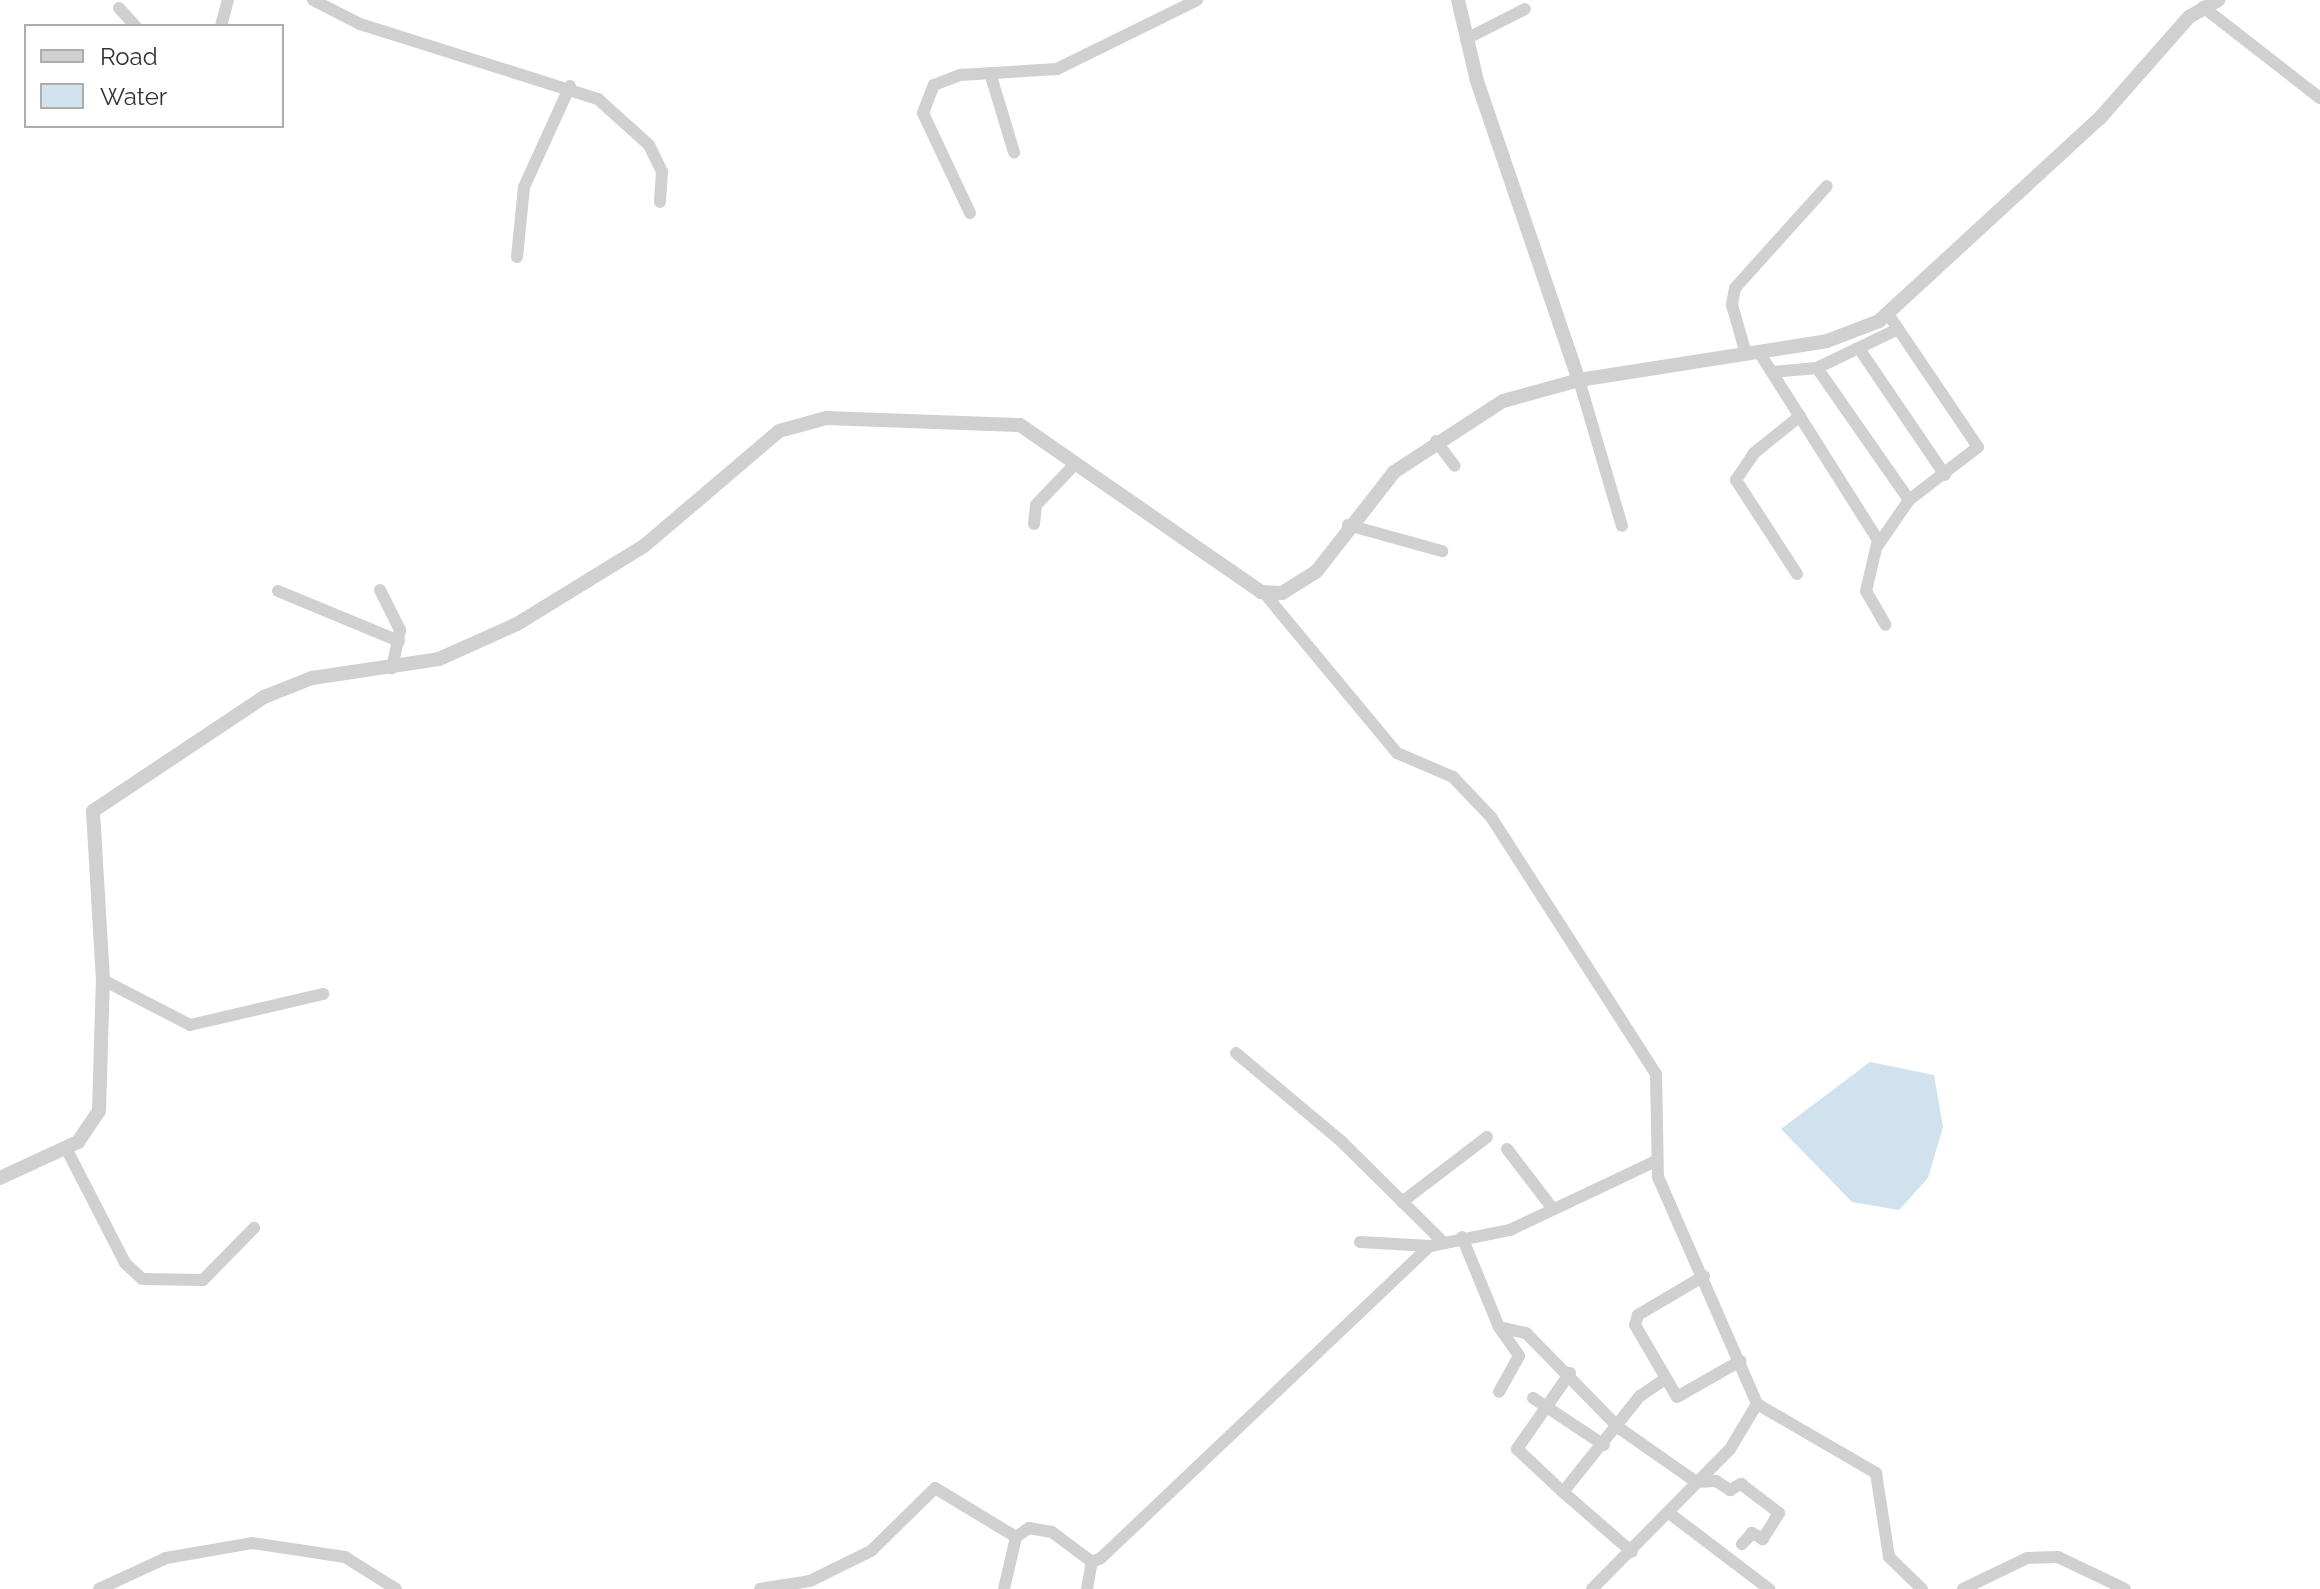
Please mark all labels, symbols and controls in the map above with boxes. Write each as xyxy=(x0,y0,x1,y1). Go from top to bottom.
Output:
legend xyxy=(24,24,284,128)
text: Road xyxy=(100,42,158,71)
text: Water xyxy=(100,82,167,111)

